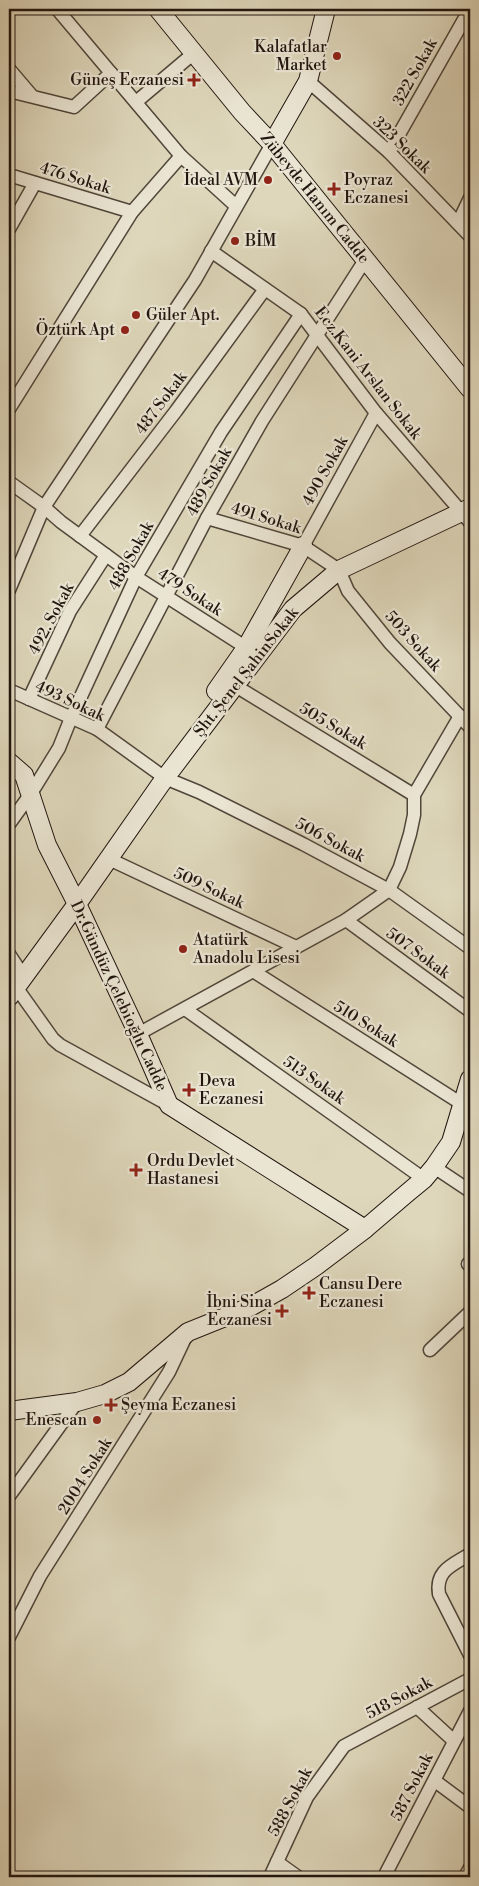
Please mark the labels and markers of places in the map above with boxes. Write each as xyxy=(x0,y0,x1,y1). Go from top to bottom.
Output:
place label: Kalafatlar Market xyxy=(254,37,327,75)
marker: Kalafatlar Market xyxy=(331,50,343,62)
place label: Güneş Eczanesi xyxy=(70,70,184,90)
marker: Güneş Eczanesi xyxy=(188,74,200,86)
place label: İdeal AVM xyxy=(184,168,258,190)
place label: Poyraz Eczanesi xyxy=(344,170,409,208)
marker: İdeal AVM xyxy=(262,174,274,186)
marker: Poyraz Eczanesi xyxy=(328,183,340,195)
place label: BİM xyxy=(244,229,276,251)
marker: BİM xyxy=(229,235,241,247)
place label: Güler Apt. xyxy=(146,305,219,325)
marker: Güler Apt. xyxy=(130,309,142,321)
place label: Öztürk Apt xyxy=(36,318,115,340)
marker: Öztürk Apt xyxy=(119,324,131,336)
place label: Atatürk Anadolu Lisesi xyxy=(192,930,300,968)
marker: Atatürk Anadolu Lisesi xyxy=(177,943,189,955)
place label: Deva Eczanesi xyxy=(199,1071,264,1109)
marker: Deva Eczanesi xyxy=(183,1084,195,1096)
place label: Ordu Devlet Hastanesi xyxy=(147,1151,235,1189)
marker: Ordu Devlet Hastanesi xyxy=(129,1163,143,1177)
place label: Cansu Dere Eczanesi xyxy=(319,1274,402,1312)
marker: Cansu Dere Eczanesi xyxy=(303,1287,315,1299)
place label: İbni Sina Eczanesi xyxy=(207,1290,273,1330)
marker: İbni Sina Eczanesi xyxy=(276,1305,288,1317)
place label: Şeyma Eczanesi xyxy=(121,1395,236,1415)
marker: Şeyma Eczanesi xyxy=(105,1399,117,1411)
place label: Enescan xyxy=(26,1410,87,1430)
marker: Enescan xyxy=(91,1414,103,1426)

